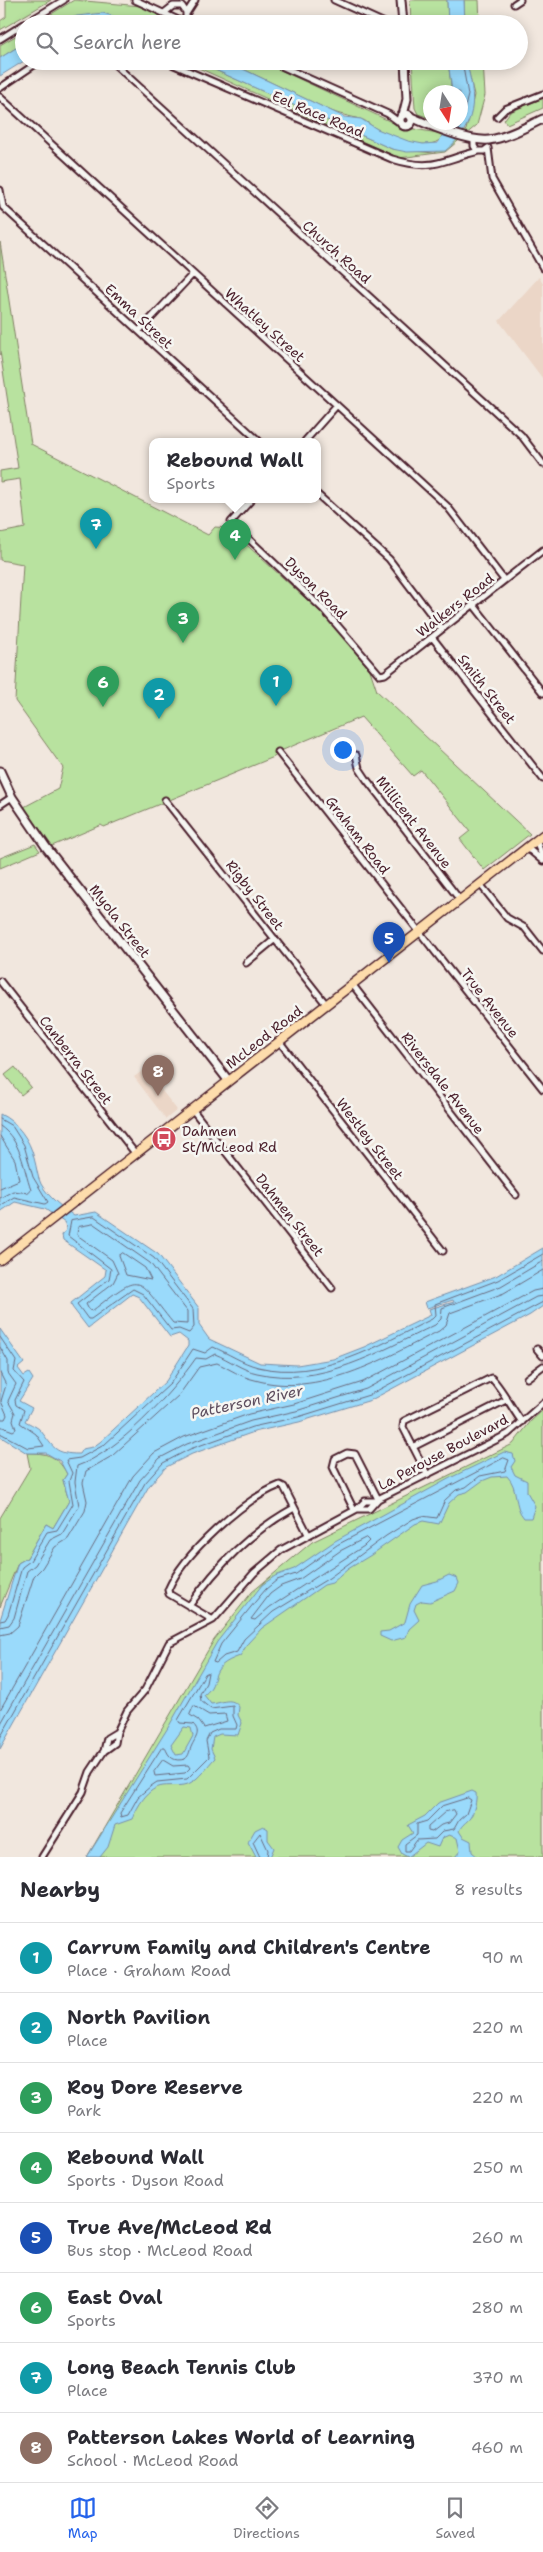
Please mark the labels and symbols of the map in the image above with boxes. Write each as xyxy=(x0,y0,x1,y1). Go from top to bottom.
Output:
north arrow xyxy=(423,85,468,130)
street label: Eel Race Road xyxy=(269,87,367,141)
street label: Church Road xyxy=(299,216,375,288)
street label: Emma Street xyxy=(101,280,177,352)
street label: Whatley Street xyxy=(221,284,309,366)
pin: 7 xyxy=(80,508,112,549)
pin: 4 xyxy=(219,519,251,560)
street label: Dyson Road xyxy=(281,553,351,623)
street label: Walkers Road xyxy=(412,569,498,641)
pin: 3 xyxy=(167,602,199,643)
street label: Smith Street xyxy=(454,650,520,728)
pin: 1 xyxy=(260,665,292,706)
pin: 6 xyxy=(87,666,119,707)
pin: 2 xyxy=(143,678,175,719)
your location xyxy=(330,737,356,763)
street label: Millicent Avenue xyxy=(372,772,456,872)
street label: Graham Road xyxy=(322,792,394,878)
street label: Rigby Street xyxy=(222,856,288,934)
street label: Myola Street xyxy=(86,881,154,961)
pin: 5 xyxy=(373,922,405,963)
street label: True Avenue xyxy=(457,965,523,1042)
street label: McLeod Road xyxy=(222,1001,306,1073)
street label: Canberra Street xyxy=(36,1012,116,1108)
street label: Riversdale Avenue xyxy=(397,1028,489,1138)
pin: 8 xyxy=(142,1055,174,1096)
street label: Westley Street xyxy=(332,1094,408,1184)
place label: Dahmen St/McLeod Rd xyxy=(182,1122,277,1156)
bus stop icon: Dahmen St/McLeod Rd xyxy=(151,1126,177,1152)
street label: Dahmen Street xyxy=(252,1170,328,1260)
water label: Patterson River xyxy=(189,1380,306,1424)
street label: La Perouse Boulevard xyxy=(375,1410,511,1494)

